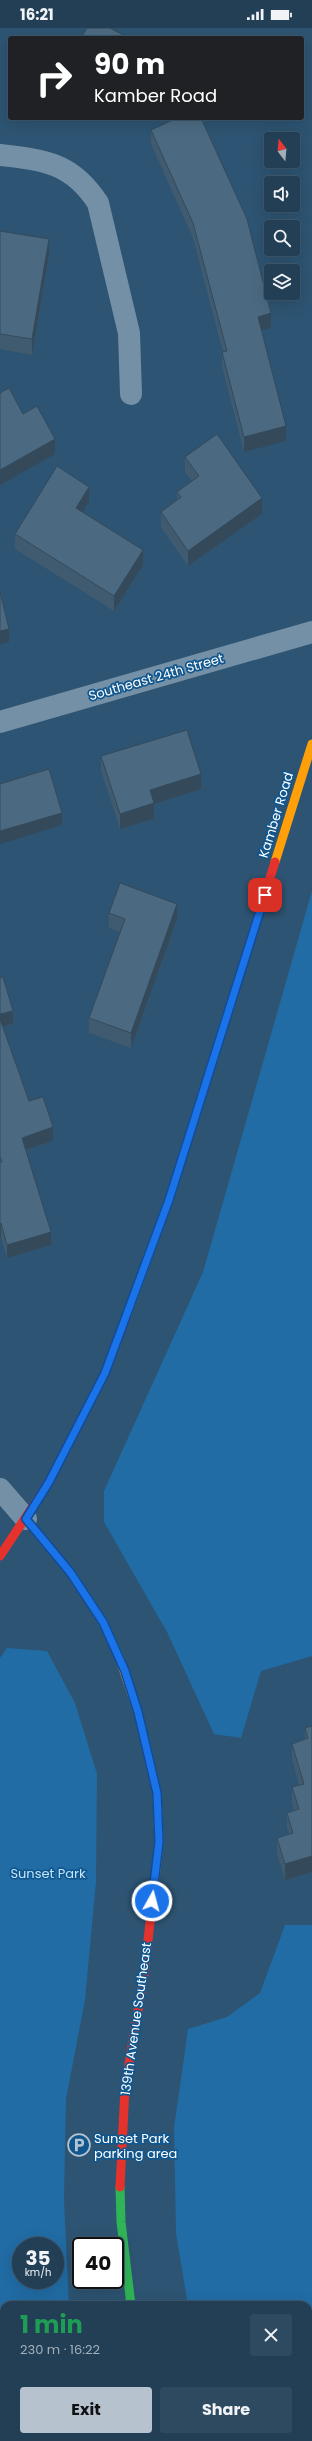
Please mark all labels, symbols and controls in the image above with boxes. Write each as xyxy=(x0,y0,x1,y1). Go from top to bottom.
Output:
text: 16:21 xyxy=(20,4,54,25)
text: 90 m xyxy=(94,45,165,84)
icon: right xyxy=(28,52,80,104)
text: Kamber Road xyxy=(94,83,217,108)
north arrow xyxy=(264,132,300,168)
map controls xyxy=(264,132,300,300)
button: sound xyxy=(264,176,300,212)
button: search xyxy=(264,220,300,256)
button: layers xyxy=(264,264,300,300)
street label: Southeast 24th Street xyxy=(86,649,226,705)
street label: Kamber Road xyxy=(254,770,298,860)
pin xyxy=(248,878,282,912)
icon: arrive xyxy=(254,884,276,906)
park label: Sunset Park xyxy=(10,1864,86,1883)
position arrow xyxy=(131,1880,173,1922)
street label: 139th Avenue Southeast xyxy=(116,1941,156,2097)
place label: Sunset Park parking area xyxy=(94,2129,177,2163)
parking icon: Sunset Park parking area xyxy=(66,2132,92,2158)
speed limit sign: 40 xyxy=(72,2237,124,2289)
text: 35 xyxy=(25,2244,51,2272)
text: km/h xyxy=(25,2265,51,2280)
text: 1 min xyxy=(20,2308,83,2341)
button: close xyxy=(250,2314,292,2356)
text: 230 m · 16:22 xyxy=(20,2340,100,2359)
button: Exit xyxy=(20,2387,152,2433)
button: Share xyxy=(160,2387,292,2433)

